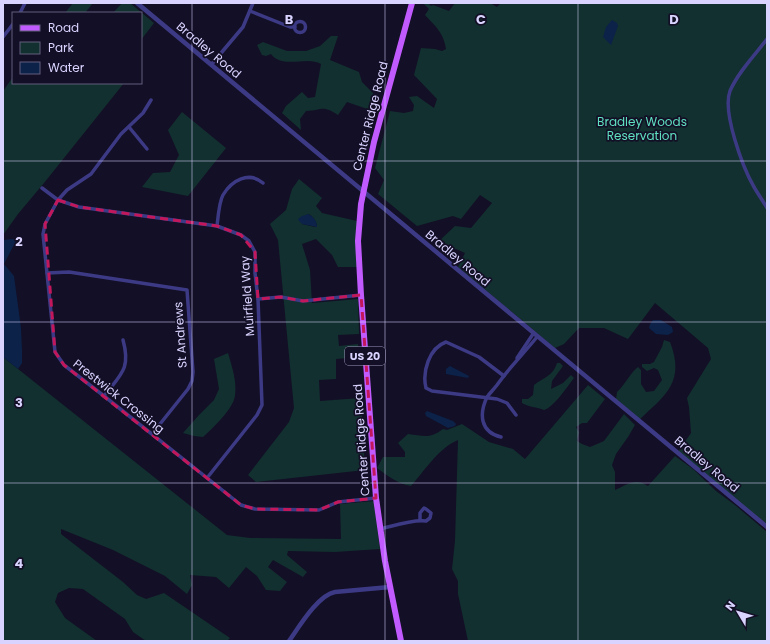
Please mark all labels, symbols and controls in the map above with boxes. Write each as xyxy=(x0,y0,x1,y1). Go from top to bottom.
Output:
text: B xyxy=(285,10,294,29)
text: C xyxy=(476,10,486,29)
text: D xyxy=(669,10,679,29)
legend xyxy=(12,12,142,84)
street label: Bradley Road xyxy=(173,18,245,82)
text: Road xyxy=(48,19,79,36)
text: Park xyxy=(48,39,75,56)
text: Water xyxy=(48,59,85,76)
street label: Center Ridge Road xyxy=(348,60,392,172)
park label: Bradley Woods Reservation xyxy=(597,113,687,144)
street label: Bradley Road xyxy=(422,226,494,290)
text: 2 xyxy=(15,232,23,251)
street label: Muirfield Way xyxy=(236,255,258,337)
street label: St Andrews xyxy=(169,301,191,369)
road number: US 20 xyxy=(345,347,385,365)
street label: Prestwick Crossing xyxy=(70,355,168,437)
street label: Center Ridge Road xyxy=(349,383,373,497)
text: 3 xyxy=(15,393,23,412)
street label: Bradley Road xyxy=(671,432,743,496)
text: 4 xyxy=(15,554,24,573)
north arrow xyxy=(718,592,758,632)
text: N xyxy=(721,598,739,614)

